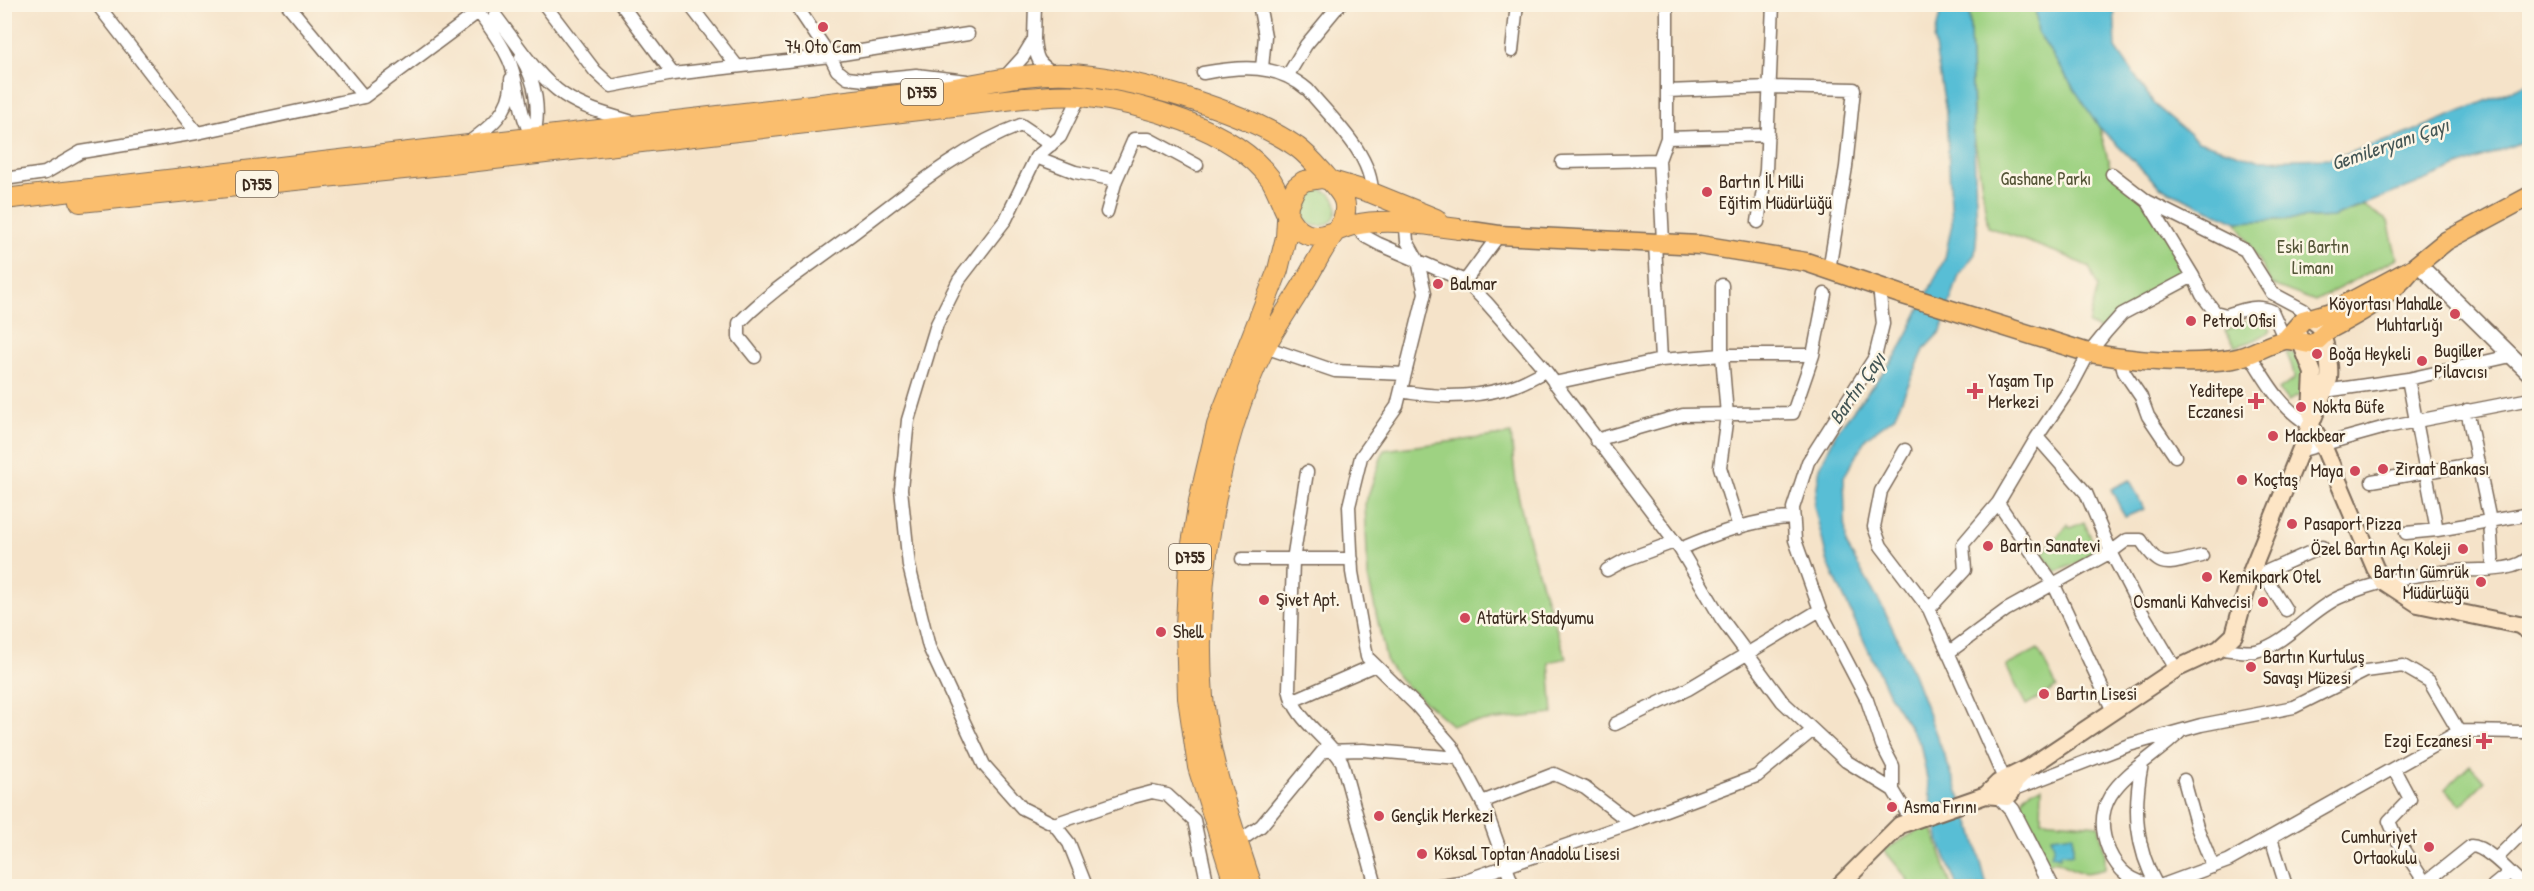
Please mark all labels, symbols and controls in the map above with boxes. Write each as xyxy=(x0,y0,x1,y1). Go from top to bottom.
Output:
marker: 74 Oto Cam xyxy=(816,20,830,34)
place label: 74 Oto Cam xyxy=(785,34,861,59)
road number: D755 xyxy=(901,79,943,105)
water label: Gemileryanı Çayı xyxy=(2327,110,2454,177)
park label: Gashane Parkı xyxy=(2001,166,2091,191)
place label: Bartın İl Milli Eğitim Müdürlüğü xyxy=(1719,169,1832,215)
road number: D755 xyxy=(236,171,278,197)
marker: Bartın İl Milli Eğitim Müdürlüğü xyxy=(1700,185,1714,199)
park label: Eski Bartın Limanı xyxy=(2277,234,2349,280)
place label: Balmar xyxy=(1450,271,1497,296)
marker: Balmar xyxy=(1431,277,1445,291)
place label: Köyortası Mahalle Muhtarlığı xyxy=(2329,291,2443,337)
marker: Köyortası Mahalle Muhtarlığı xyxy=(2448,307,2462,321)
place label: Petrol Ofisi xyxy=(2203,308,2276,333)
marker: Petrol Ofisi xyxy=(2184,314,2198,328)
place label: Bugiller Pilavcısı xyxy=(2434,338,2488,384)
place label: Boğa Heykeli xyxy=(2329,341,2411,366)
water label: Bartın Çayı xyxy=(1822,345,1893,430)
marker: Boğa Heykeli xyxy=(2310,347,2324,361)
marker: Bugiller Pilavcısı xyxy=(2415,354,2429,368)
place label: Yaşam Tıp Merkezi xyxy=(1988,368,2054,414)
place label: Yeditepe Eczanesi xyxy=(2188,378,2244,424)
marker: Yaşam Tıp Merkezi xyxy=(1966,382,1984,400)
marker: Yeditepe Eczanesi xyxy=(2249,394,2263,408)
place label: Nokta Büfe xyxy=(2313,394,2385,419)
marker: Nokta Büfe xyxy=(2294,400,2308,414)
place label: Mackbear xyxy=(2285,423,2346,448)
marker: Mackbear xyxy=(2266,429,2280,443)
place label: Ziraat Bankası xyxy=(2395,456,2489,481)
place label: Maya xyxy=(2311,458,2343,483)
marker: Ziraat Bankası xyxy=(2376,462,2390,476)
marker: Maya xyxy=(2348,464,2362,478)
place label: Koçtaş xyxy=(2254,467,2298,492)
marker: Koçtaş xyxy=(2235,473,2249,487)
place label: Pasaport Pizza xyxy=(2304,511,2401,536)
marker: Pasaport Pizza xyxy=(2285,517,2299,531)
place label: Bartın Sanatevi xyxy=(2000,533,2101,558)
place label: Özel Bartın Açı Koleji xyxy=(2311,536,2451,561)
marker: Bartın Sanatevi xyxy=(1981,539,1995,553)
marker: Özel Bartın Açı Koleji xyxy=(2456,542,2470,556)
road number: D755 xyxy=(1169,544,1211,570)
place label: Bartın Gümrük Müdürlüğü xyxy=(2374,559,2470,605)
place label: Kemikpark Otel xyxy=(2219,564,2321,589)
marker: Kemikpark Otel xyxy=(2200,570,2214,584)
marker: Bartın Gümrük Müdürlüğü xyxy=(2474,575,2488,589)
place label: Şivet Apt. xyxy=(1276,587,1340,612)
place label: Osmanli Kahvecisi xyxy=(2133,589,2251,614)
marker: Şivet Apt. xyxy=(1257,593,1271,607)
marker: Osmanli Kahvecisi xyxy=(2256,595,2270,609)
place label: Atatürk Stadyumu xyxy=(1477,605,1594,630)
marker: Atatürk Stadyumu xyxy=(1458,611,1472,625)
place label: Shell xyxy=(1173,619,1204,644)
marker: Shell xyxy=(1154,625,1168,639)
place label: Bartın Kurtuluş Savaşı Müzesi xyxy=(2263,644,2365,690)
marker: Bartın Kurtuluş Savaşı Müzesi xyxy=(2244,660,2258,674)
place label: Bartın Lisesi xyxy=(2056,681,2137,706)
marker: Bartın Lisesi xyxy=(2037,687,2051,701)
place label: Ezgi Eczanesi xyxy=(2384,728,2472,753)
marker: Ezgi Eczanesi xyxy=(2477,734,2491,748)
place label: Asma Fırını xyxy=(1904,794,1977,819)
marker: Asma Fırını xyxy=(1885,800,1899,814)
place label: Gençlik Merkezi xyxy=(1391,803,1494,828)
marker: Gençlik Merkezi xyxy=(1372,809,1386,823)
place label: Cumhuriyet Ortaokulu xyxy=(2341,824,2418,870)
marker: Cumhuriyet Ortaokulu xyxy=(2422,840,2436,854)
place label: Köksal Toptan Anadolu Lisesi xyxy=(1434,841,1620,866)
marker: Köksal Toptan Anadolu Lisesi xyxy=(1415,847,1429,861)

